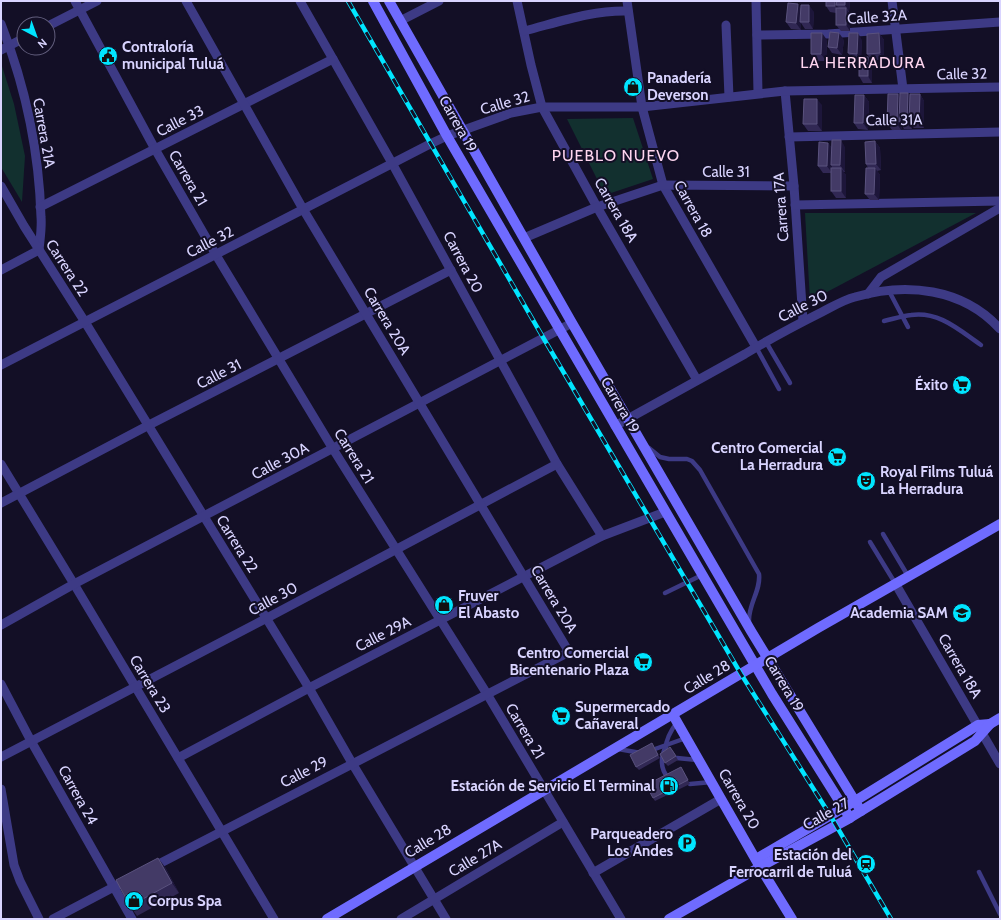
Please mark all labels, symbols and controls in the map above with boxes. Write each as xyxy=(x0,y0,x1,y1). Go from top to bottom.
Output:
street label: Calle 32A xyxy=(847,6,908,28)
north arrow xyxy=(16,16,56,56)
text: N xyxy=(35,36,50,51)
place label: Contraloría municipal Tuluá xyxy=(122,38,224,73)
public building icon: Contraloría municipal Tuluá xyxy=(97,45,119,67)
district label: LA HERRADURA xyxy=(800,53,926,72)
street label: Calle 32 xyxy=(937,65,988,83)
place label: Panadería Deverson xyxy=(647,69,712,104)
shop icon: Panadería Deverson xyxy=(622,76,644,98)
street label: Calle 32 xyxy=(478,87,532,119)
street label: Carrera 19 xyxy=(435,93,481,155)
street label: Carrera 21A xyxy=(29,97,59,170)
street label: Calle 33 xyxy=(153,101,207,141)
street label: Calle 31A xyxy=(865,110,923,129)
district label: PUEBLO NUEVO xyxy=(552,146,680,165)
street label: Carrera 21 xyxy=(165,147,211,209)
street label: Calle 31 xyxy=(702,163,750,181)
street label: Carrera 17A xyxy=(770,171,792,242)
street label: Carrera 18A xyxy=(590,174,642,246)
street label: Carrera 18 xyxy=(670,177,716,241)
street label: Calle 32 xyxy=(183,222,237,261)
street label: Carrera 20 xyxy=(439,228,487,296)
street label: Carrera 22 xyxy=(42,236,92,300)
street label: Carrera 20A xyxy=(360,284,415,359)
street label: Calle 30 xyxy=(775,286,831,326)
street label: Calle 31 xyxy=(194,355,244,393)
street label: Carrera 19 xyxy=(597,374,643,436)
supermarket icon: Éxito xyxy=(951,374,973,396)
place label: Éxito xyxy=(915,375,948,394)
street label: Carrera 21 xyxy=(330,425,378,487)
street label: Calle 30A xyxy=(248,438,312,484)
place label: Centro Comercial La Herradura xyxy=(711,439,824,474)
supermarket icon: Centro Comercial La Herradura xyxy=(826,446,848,468)
place label: Royal Films Tuluá La Herradura xyxy=(880,463,994,498)
theatre icon: Royal Films Tuluá La Herradura xyxy=(855,470,877,492)
street label: Carrera 22 xyxy=(212,512,262,576)
street label: Carrera 20A xyxy=(527,562,582,637)
street label: Calle 30 xyxy=(245,579,301,619)
place label: Fruver El Abasto xyxy=(458,587,520,622)
shop icon: Fruver El Abasto xyxy=(433,594,455,616)
school or university icon: Academia SAM xyxy=(951,602,973,624)
place label: Academia SAM xyxy=(850,604,948,622)
street label: Calle 29A xyxy=(352,612,414,656)
street label: Carrera 18A xyxy=(934,630,986,702)
place label: Centro Comercial Bicentenario Plaza xyxy=(509,644,630,679)
supermarket icon: Centro Comercial Bicentenario Plaza xyxy=(632,651,654,673)
street label: Carrera 23 xyxy=(126,652,174,716)
street label: Carrera 19 xyxy=(760,653,808,715)
street label: Calle 28 xyxy=(680,656,734,698)
place label: Supermercado Cañaveral xyxy=(575,698,671,733)
street label: Carrera 21 xyxy=(501,700,549,762)
supermarket icon: Supermercado Cañaveral xyxy=(550,705,572,727)
street label: Calle 29 xyxy=(277,752,331,792)
street label: Carrera 24 xyxy=(54,762,102,828)
street label: Carrera 20 xyxy=(714,766,764,832)
fuel station icon: Estación de Servicio El Terminal xyxy=(658,775,680,797)
place label: Estación de Servicio El Terminal xyxy=(450,777,655,795)
street label: Calle 27 xyxy=(800,794,853,834)
street label: Calle 28 xyxy=(401,820,455,862)
place label: Parqueadero Los Andes xyxy=(590,825,673,860)
parking icon: Parqueadero Los Andes xyxy=(676,832,698,854)
street label: Calle 27A xyxy=(445,835,505,881)
place label: Estación del Ferrocarril de Tuluá xyxy=(729,846,853,881)
station icon: Estación del Ferrocarril de Tuluá xyxy=(855,853,877,875)
shop icon: Corpus Spa xyxy=(123,890,145,912)
place label: Corpus Spa xyxy=(148,892,222,910)

